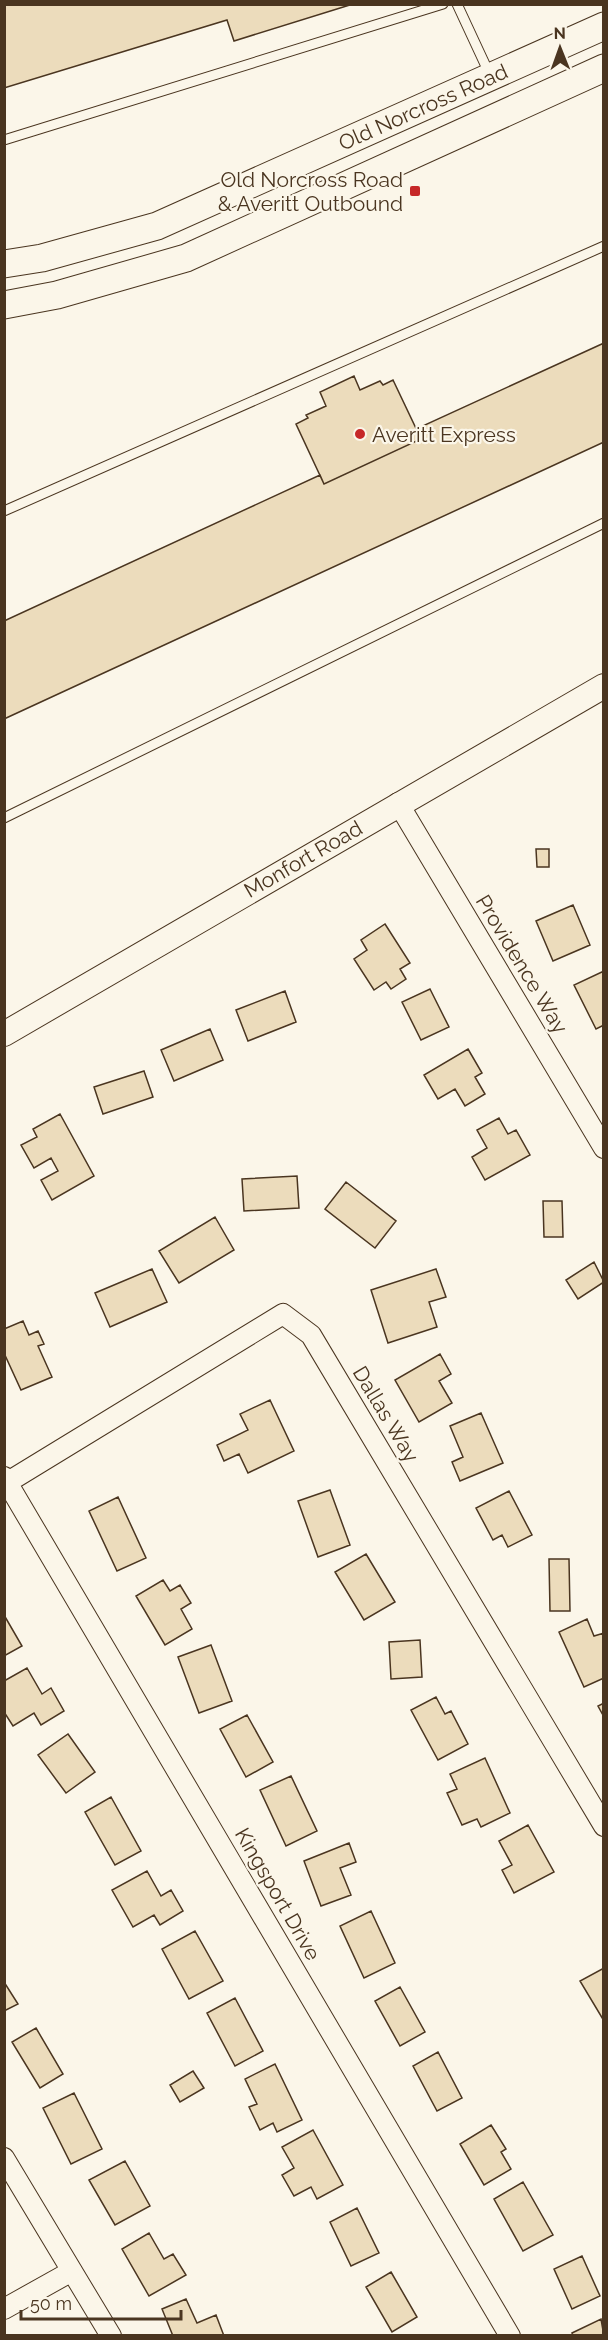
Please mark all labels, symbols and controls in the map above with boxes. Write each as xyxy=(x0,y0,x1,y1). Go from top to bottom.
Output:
north arrow xyxy=(530,18,590,78)
text: N xyxy=(553,24,566,43)
street label: Old Norcross Road xyxy=(335,58,511,156)
place label: Old Norcross Road & Averitt Outbound xyxy=(218,167,403,216)
marker: Old Norcross Road & Averitt Outbound xyxy=(408,184,422,198)
place label: Averitt Express xyxy=(372,422,516,447)
marker: Averitt Express xyxy=(353,427,367,441)
street label: Monfort Road xyxy=(240,815,366,903)
street label: Providence Way xyxy=(471,890,573,1038)
street label: Dallas Way xyxy=(348,1362,424,1466)
street label: Kingsport Drive xyxy=(230,1823,326,1965)
scale bar xyxy=(21,2283,182,2321)
text: 50 m xyxy=(30,2293,72,2314)

